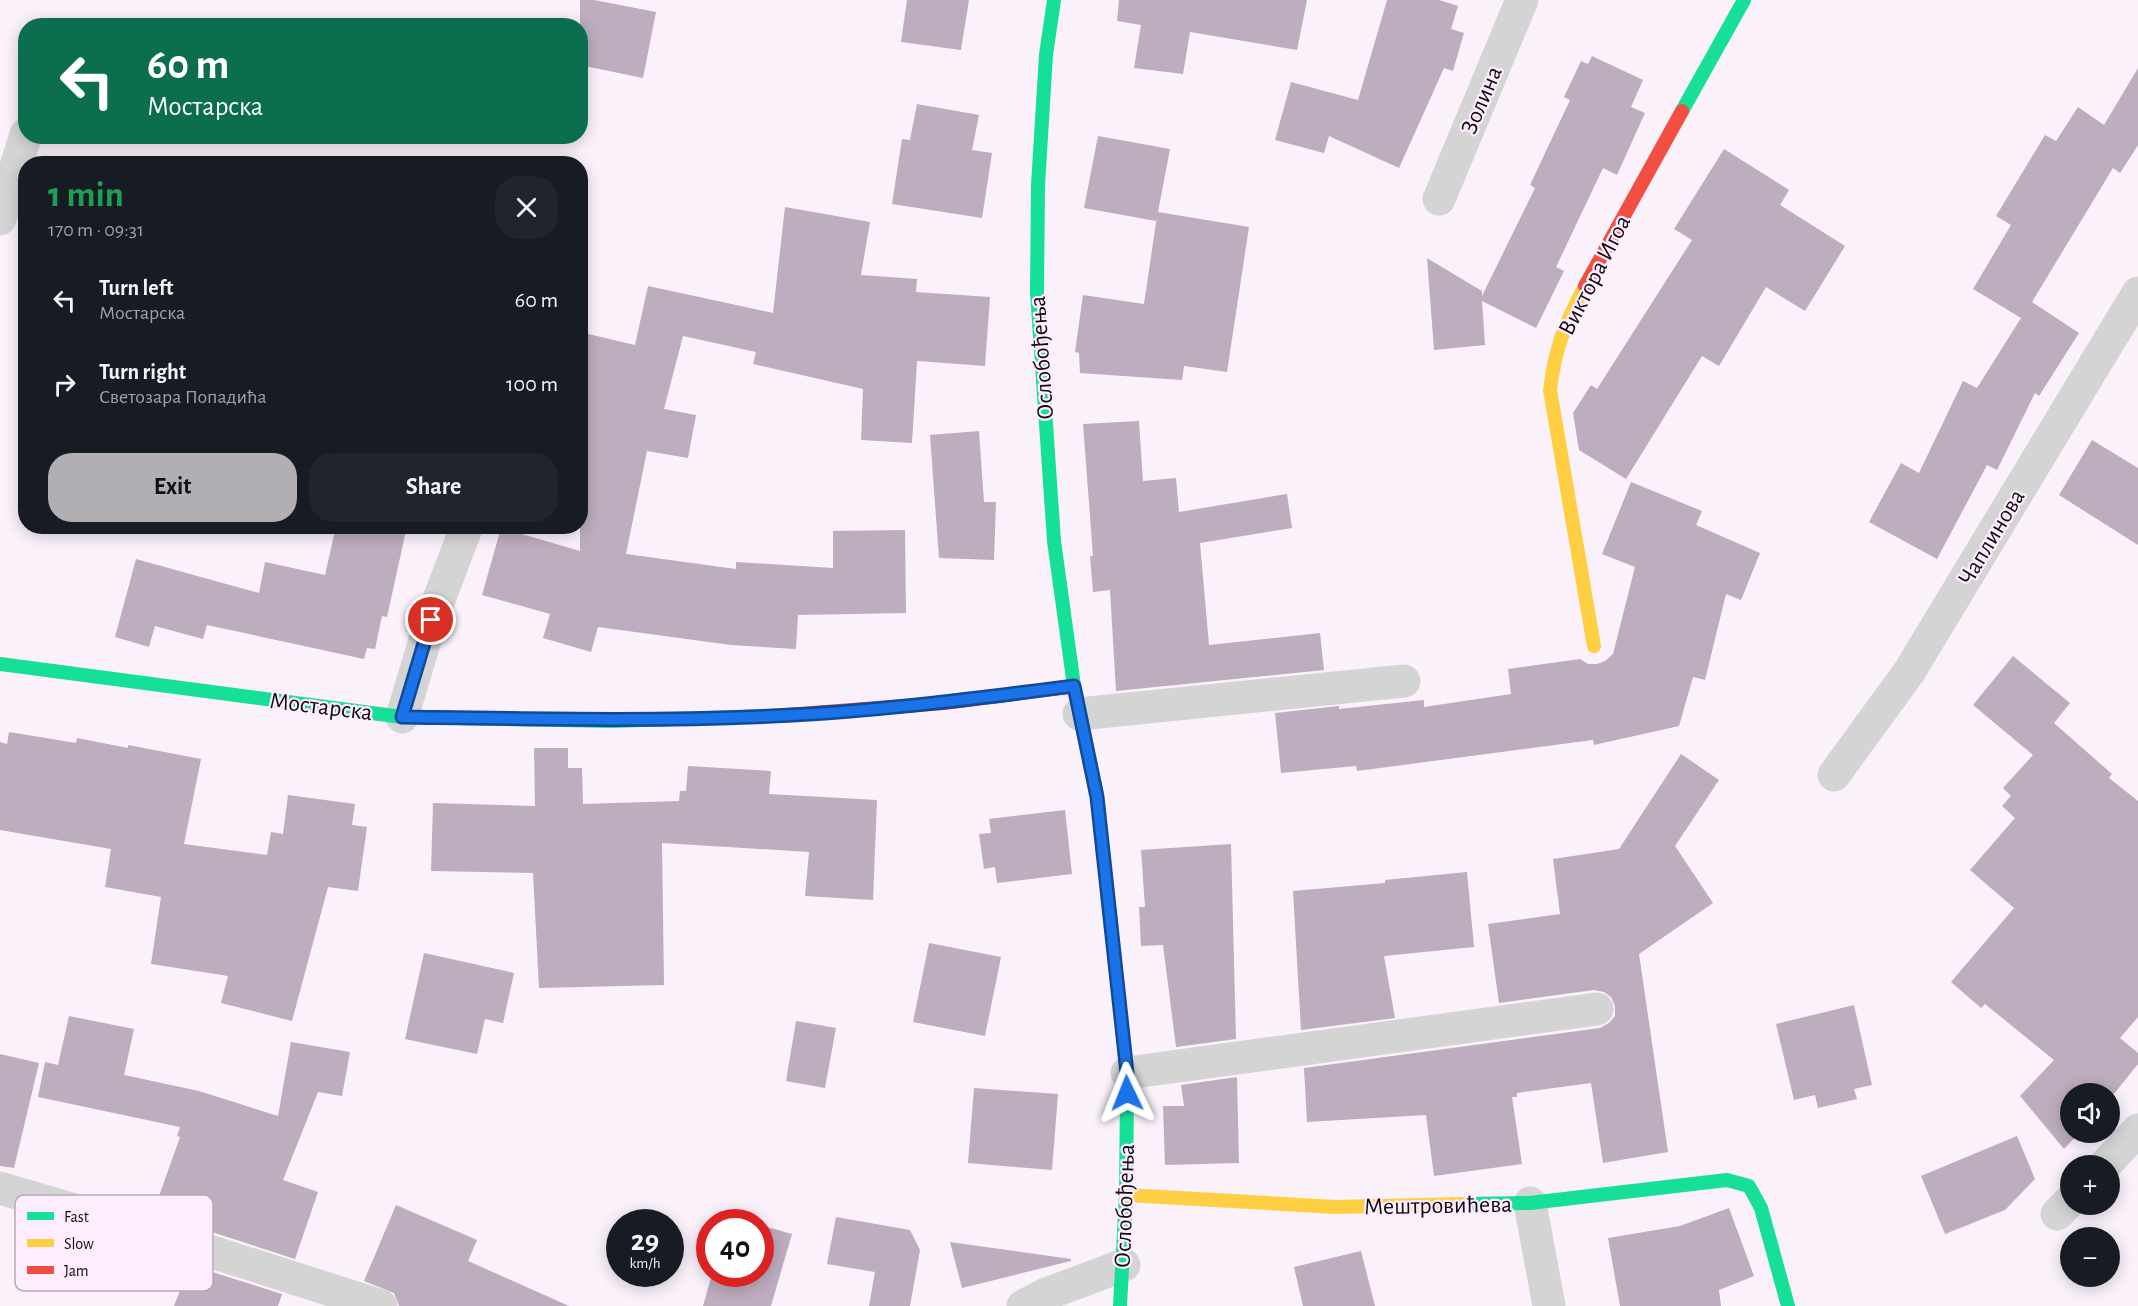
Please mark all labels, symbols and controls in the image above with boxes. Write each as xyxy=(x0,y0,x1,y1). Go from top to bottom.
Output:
icon: left xyxy=(48,42,126,120)
text: 60 m xyxy=(147,44,229,86)
street label: Золина xyxy=(1457,63,1507,138)
text: Мостарска xyxy=(147,93,263,120)
button: close xyxy=(495,176,558,239)
text: 1 min xyxy=(48,177,124,213)
street label: Виктора Игоа xyxy=(1554,212,1635,339)
text: 170 m · 09:31 xyxy=(48,220,144,240)
text: Turn left xyxy=(99,277,173,299)
icon: left xyxy=(48,284,81,317)
text: 60 m xyxy=(515,289,558,311)
street label: Ослобођења xyxy=(1026,295,1058,421)
text: Мостарска xyxy=(99,303,185,323)
text: Turn right xyxy=(99,361,186,383)
icon: right xyxy=(48,368,81,401)
text: 100 m xyxy=(506,373,558,395)
text: Светозара Попадића xyxy=(99,387,267,407)
button: Exit xyxy=(48,453,297,522)
button: Share xyxy=(309,453,558,522)
street label: Чаплинова xyxy=(1954,486,2030,589)
pin xyxy=(405,594,456,645)
icon: arrive xyxy=(414,603,447,636)
street label: Мостарска xyxy=(268,689,374,725)
position arrow xyxy=(1095,1061,1159,1125)
map controls xyxy=(2060,1083,2120,1287)
button: sound xyxy=(2060,1083,2120,1143)
street label: Ослобођења xyxy=(1111,1144,1139,1268)
button: + xyxy=(2060,1155,2120,1215)
street label: Мештровићева xyxy=(1364,1193,1512,1219)
legend xyxy=(15,1195,213,1291)
text: Fast xyxy=(64,1209,89,1225)
speed limit sign: 40 xyxy=(696,1209,774,1287)
text: 29 xyxy=(631,1226,659,1256)
button: − xyxy=(2060,1227,2120,1287)
text: Slow xyxy=(64,1236,94,1252)
text: km/h xyxy=(630,1256,660,1271)
text: Jam xyxy=(64,1263,89,1279)

